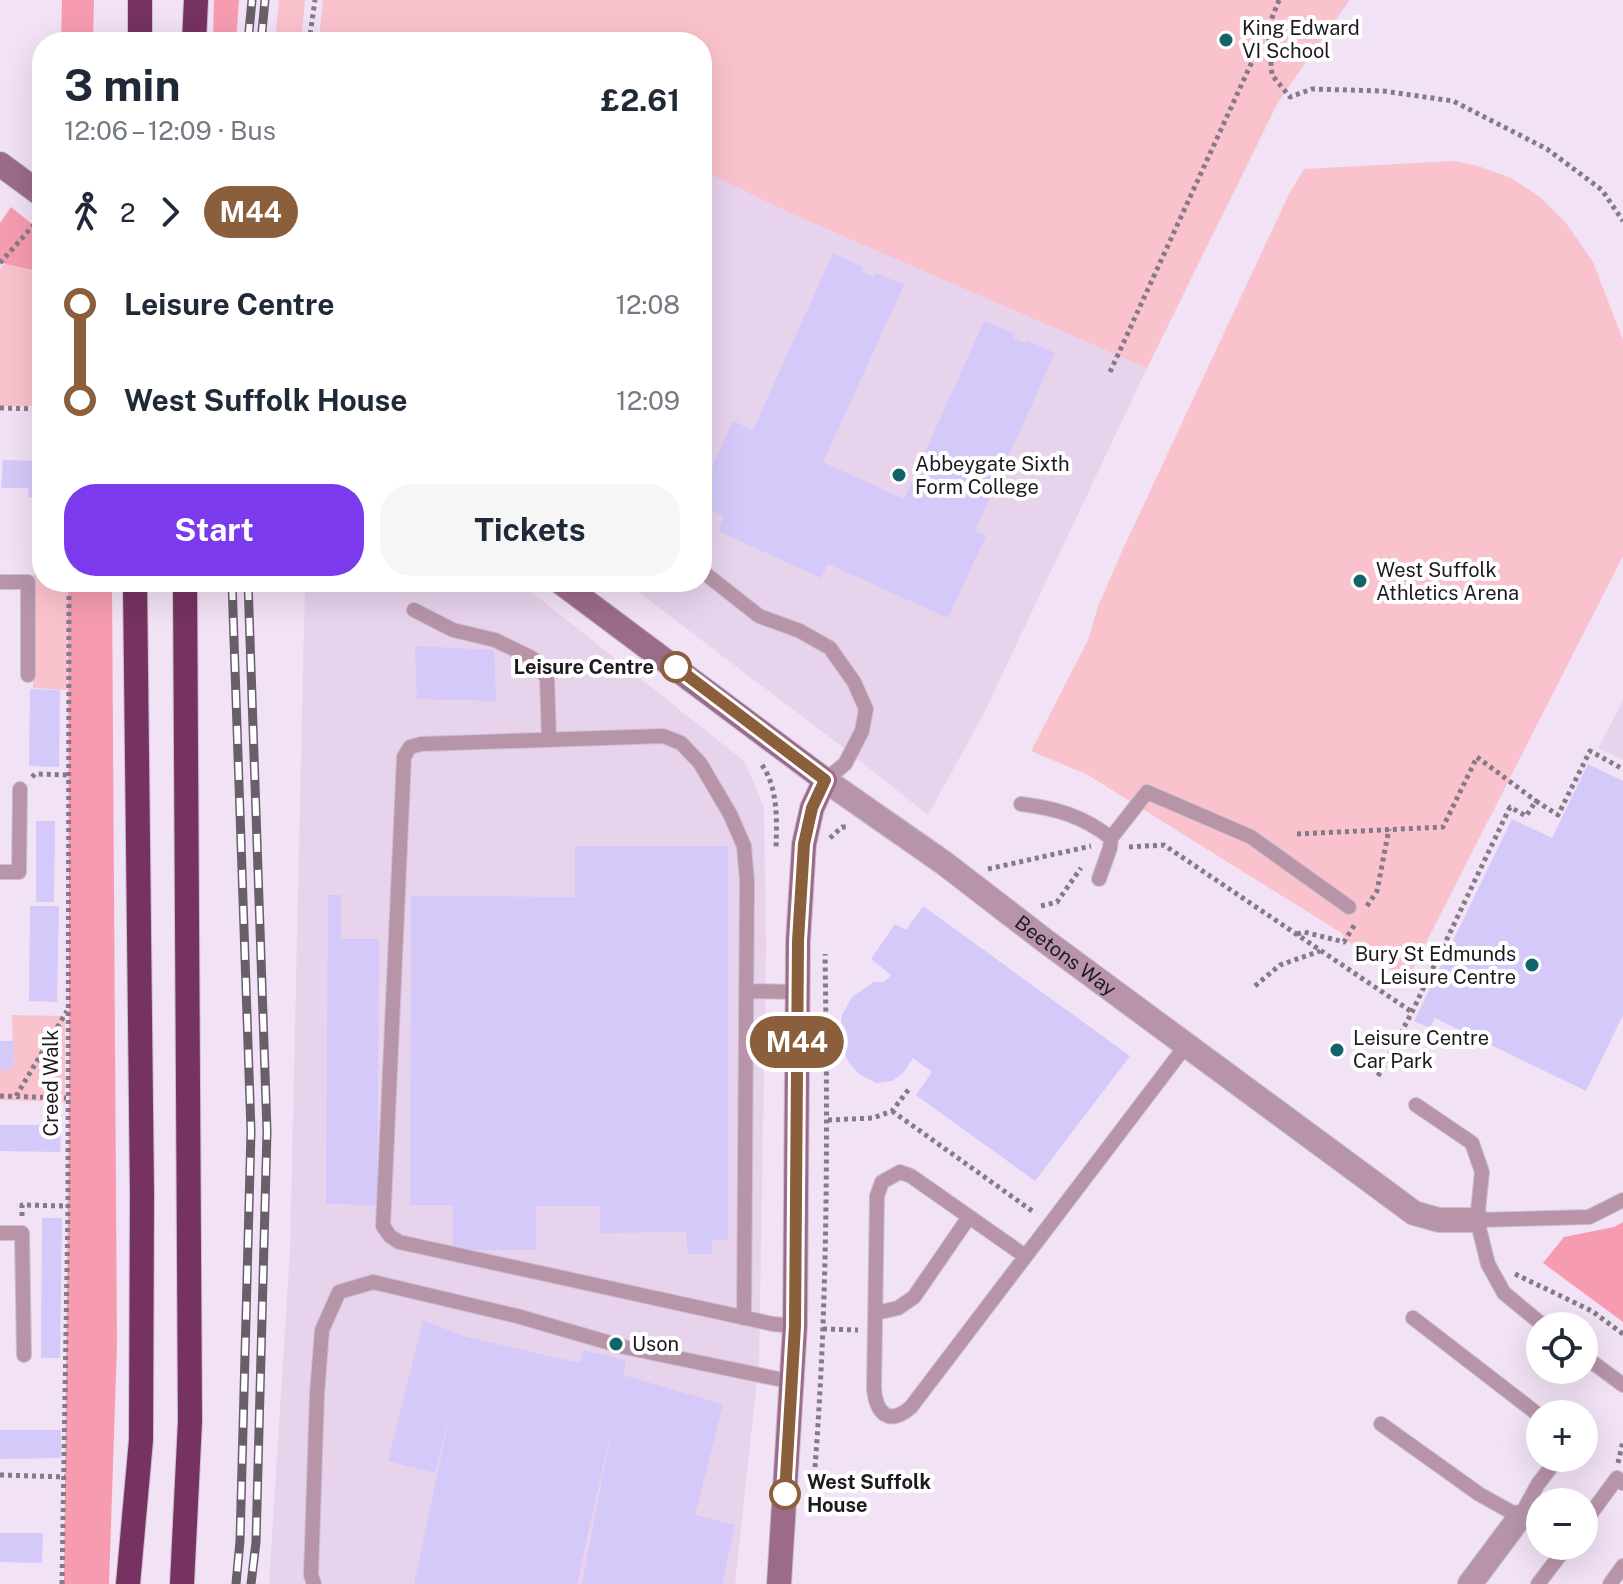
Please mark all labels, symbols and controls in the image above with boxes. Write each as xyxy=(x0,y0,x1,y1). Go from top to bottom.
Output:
place label: King Edward VI School xyxy=(1242,16,1360,63)
marker: King Edward VI School xyxy=(1217,31,1235,49)
text: 3 min xyxy=(64,59,181,111)
text: £2.61 xyxy=(601,82,680,118)
text: 12:06 – 12:09 · Bus xyxy=(64,115,276,146)
icon: walk xyxy=(64,190,108,234)
icon: forward xyxy=(148,190,192,234)
text: M44 xyxy=(220,195,282,228)
text: 2 xyxy=(120,197,136,228)
text: Leisure Centre xyxy=(124,286,335,322)
text: 12:08 xyxy=(615,289,680,320)
text: West Suffolk House xyxy=(124,382,408,418)
text: 12:09 xyxy=(616,385,680,416)
place label: Abbeygate Sixth Form College xyxy=(915,452,1069,499)
marker: Abbeygate Sixth Form College xyxy=(890,466,908,484)
button: Start xyxy=(64,484,364,576)
button: Tickets xyxy=(380,484,680,576)
place label: West Suffolk Athletics Arena xyxy=(1376,558,1519,605)
marker: West Suffolk Athletics Arena xyxy=(1351,572,1369,590)
marker: Leisure Centre xyxy=(661,652,691,682)
place label: Leisure Centre xyxy=(514,655,654,679)
street label: Beetons Way xyxy=(1010,910,1121,1001)
place label: Bury St Edmunds Leisure Centre xyxy=(1355,942,1516,989)
marker: Bury St Edmunds Leisure Centre xyxy=(1523,956,1541,974)
line badge: M44 xyxy=(751,1016,843,1068)
text: M44 xyxy=(766,1025,828,1058)
place label: Leisure Centre Car Park xyxy=(1353,1026,1489,1073)
street label: Creed Walk xyxy=(39,1030,63,1136)
marker: Leisure Centre Car Park xyxy=(1328,1041,1346,1059)
map controls xyxy=(1526,1312,1598,1560)
button: locate xyxy=(1526,1312,1598,1384)
place label: Uson xyxy=(632,1332,679,1356)
marker: Uson xyxy=(607,1335,625,1353)
button: + xyxy=(1526,1400,1598,1472)
place label: West Suffolk House xyxy=(807,1470,931,1517)
marker: West Suffolk House xyxy=(770,1479,800,1509)
button: − xyxy=(1526,1488,1598,1560)

